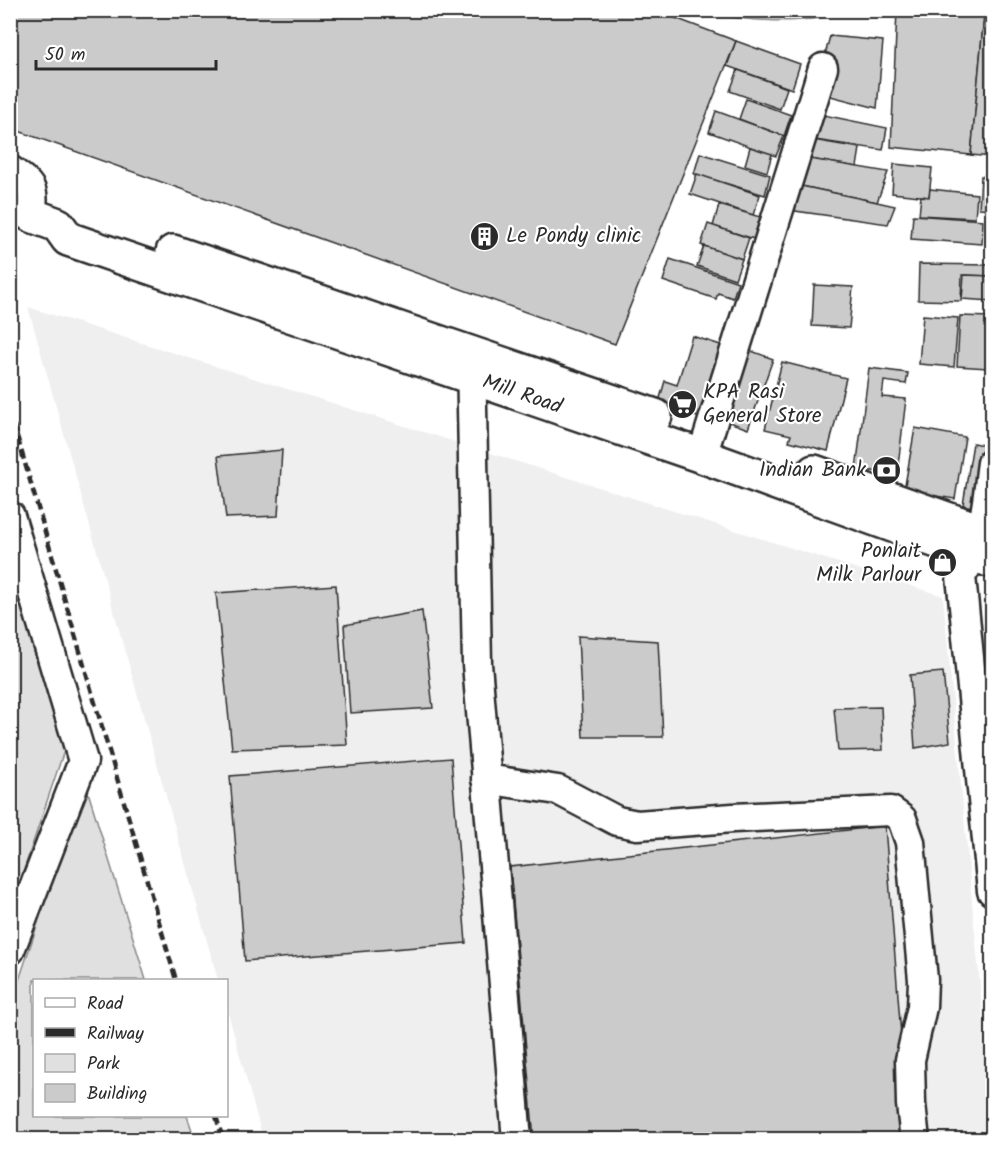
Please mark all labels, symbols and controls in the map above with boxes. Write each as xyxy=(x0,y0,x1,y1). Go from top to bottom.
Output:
scale bar xyxy=(36,33,216,71)
text: 50 m xyxy=(45,41,85,70)
building icon: Le Pondy clinic xyxy=(469,220,501,252)
place label: Le Pondy clinic xyxy=(506,220,641,253)
street label: Mill Road xyxy=(478,365,567,424)
place label: KPA Rasi General Store xyxy=(703,376,822,433)
supermarket icon: KPA Rasi General Store xyxy=(666,388,698,420)
place label: Indian Bank xyxy=(759,454,866,487)
bank icon: Indian Bank xyxy=(871,454,903,486)
place label: Ponlait Milk Parlour xyxy=(816,535,922,592)
shop icon: Ponlait Milk Parlour xyxy=(926,547,958,579)
legend xyxy=(33,979,228,1117)
text: Road xyxy=(87,990,124,1019)
text: Railway xyxy=(87,1020,144,1049)
text: Park xyxy=(87,1050,120,1079)
text: Building xyxy=(87,1080,147,1109)

